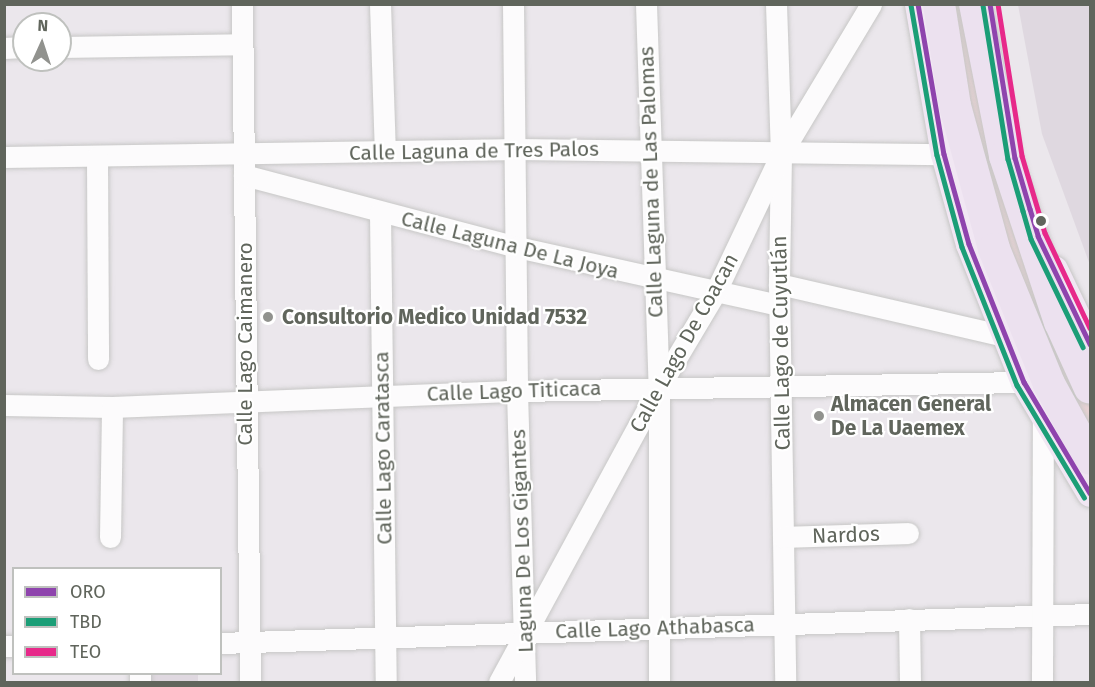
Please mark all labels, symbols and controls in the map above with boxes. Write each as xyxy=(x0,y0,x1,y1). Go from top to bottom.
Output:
north arrow xyxy=(12,12,72,72)
text: N xyxy=(37,16,49,35)
street label: Calle Laguna de Las Palomas xyxy=(634,46,668,318)
street label: Calle Laguna de Tres Palos xyxy=(349,136,599,166)
street label: Calle Laguna De La Joya xyxy=(399,206,621,284)
unlabelled marker xyxy=(1035,215,1047,227)
street label: Calle Lago de Cuyutlán xyxy=(767,235,795,451)
street label: Calle Lago Caimanero xyxy=(232,242,258,446)
street label: Calle Lago De Coacan xyxy=(624,249,744,437)
place label: Consultorio Medico Unidad 7532 xyxy=(282,304,587,330)
marker: Consultorio Medico Unidad 7532 xyxy=(259,308,277,326)
street label: Calle Lago Caratasca xyxy=(369,351,397,545)
street label: Calle Lago Titicaca xyxy=(426,375,602,407)
place label: Almacen General De La Uaemex xyxy=(831,391,991,441)
marker: Almacen General De La Uaemex xyxy=(812,409,826,423)
street label: Laguna De Los Gigantes xyxy=(506,429,538,653)
street label: Nardos xyxy=(812,521,880,549)
legend xyxy=(12,567,222,675)
text: ORO xyxy=(70,581,106,603)
text: TBD xyxy=(70,611,102,633)
street label: Calle Lago Athabasca xyxy=(555,612,755,644)
text: TEO xyxy=(70,641,101,663)

